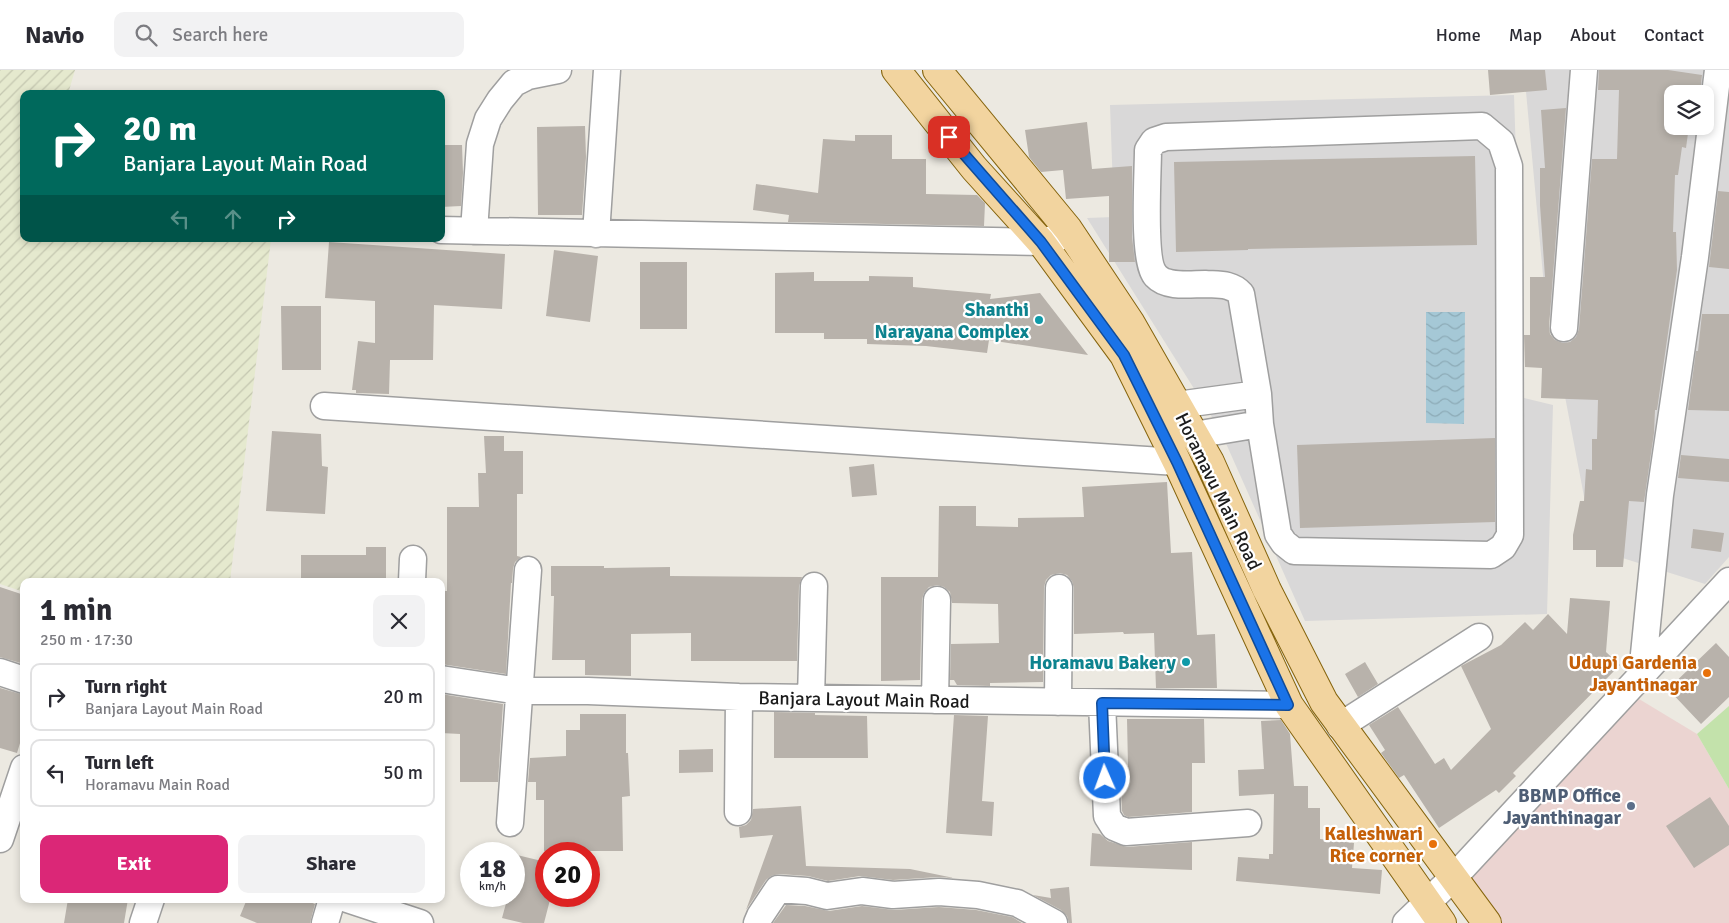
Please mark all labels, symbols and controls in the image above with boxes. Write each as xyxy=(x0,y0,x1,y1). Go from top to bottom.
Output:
search box xyxy=(114,12,464,57)
text: Navio xyxy=(25,20,84,50)
icon: search xyxy=(132,21,160,49)
text: Search here xyxy=(172,23,268,47)
text: Home xyxy=(1436,24,1481,46)
text: Map xyxy=(1509,24,1542,46)
text: About xyxy=(1570,24,1616,46)
text: Contact xyxy=(1644,24,1704,46)
map controls xyxy=(1664,85,1714,135)
button: layers xyxy=(1664,85,1714,135)
text: 20 m xyxy=(123,107,197,150)
icon: right xyxy=(40,110,105,175)
pin xyxy=(928,116,970,158)
icon: arrive xyxy=(935,123,963,151)
text: Banjara Layout Main Road xyxy=(123,150,368,177)
icon: left xyxy=(166,205,194,233)
icon: ahead xyxy=(219,205,247,233)
icon: right xyxy=(272,205,300,233)
place label: Shanthi Narayana Complex xyxy=(875,298,1030,344)
marker: Shanthi Narayana Complex xyxy=(1033,314,1045,326)
street label: Horamavu Main Road xyxy=(1170,409,1267,574)
text: 1 min xyxy=(40,592,112,629)
button: close xyxy=(373,595,425,647)
text: 250 m · 17:30 xyxy=(40,630,133,650)
place label: Horamavu Bakery xyxy=(1029,651,1177,675)
place label: Udupi Gardenia Jayantinagar xyxy=(1569,651,1697,697)
marker: Horamavu Bakery xyxy=(1180,656,1192,668)
marker: Udupi Gardenia Jayantinagar xyxy=(1701,667,1713,679)
text: Turn right xyxy=(85,675,167,699)
icon: right xyxy=(42,683,70,711)
text: 20 m xyxy=(383,685,423,709)
street label: Banjara Layout Main Road xyxy=(758,686,970,714)
text: Banjara Layout Main Road xyxy=(85,699,263,719)
text: Turn left xyxy=(85,751,154,775)
position arrow xyxy=(1078,751,1130,803)
icon: left xyxy=(42,759,70,787)
text: 50 m xyxy=(383,761,423,785)
text: Horamavu Main Road xyxy=(85,775,230,795)
place label: BBMP Office Jayanthinagar xyxy=(1503,784,1621,830)
marker: BBMP Office Jayanthinagar xyxy=(1625,800,1637,812)
place label: Kalleshwari Rice corner xyxy=(1324,822,1423,868)
button: Exit xyxy=(40,835,228,893)
button: Share xyxy=(238,835,425,893)
marker: Kalleshwari Rice corner xyxy=(1427,838,1439,850)
speed limit sign: 20 xyxy=(535,842,600,907)
text: 18 xyxy=(479,853,506,884)
text: km/h xyxy=(479,879,506,894)

